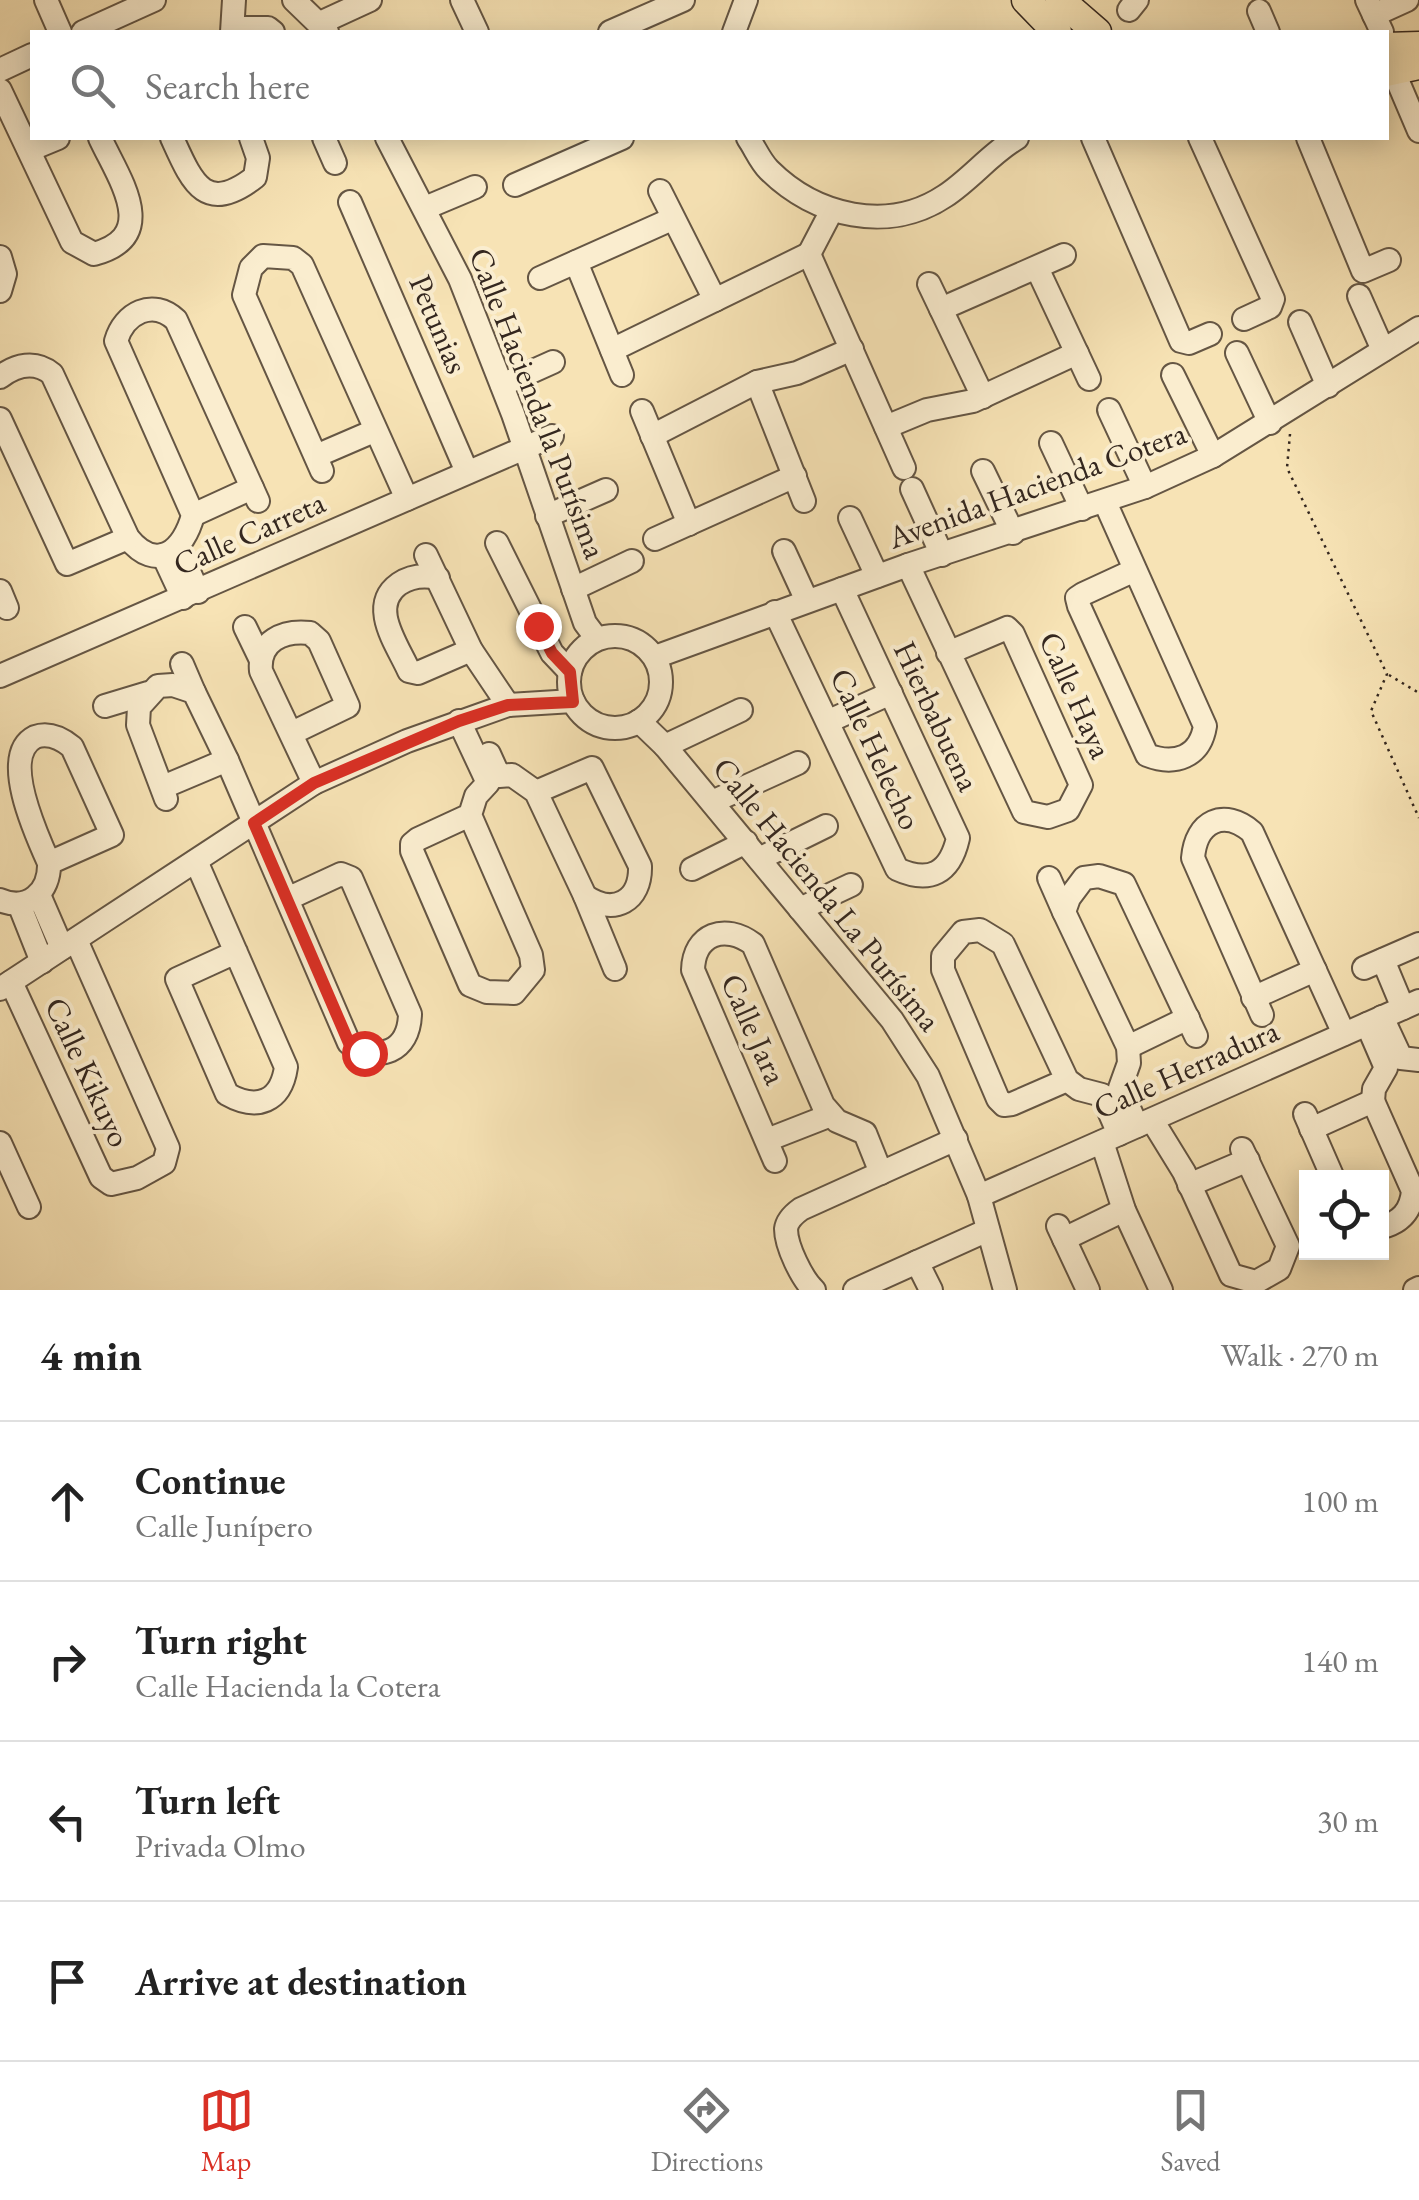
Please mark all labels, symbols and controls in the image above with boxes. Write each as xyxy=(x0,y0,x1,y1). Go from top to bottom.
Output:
search box xyxy=(30,30,1389,140)
icon: search xyxy=(65,58,120,113)
text: Search here xyxy=(145,61,310,110)
street label: Calle Hacienda la Purísima xyxy=(459,242,617,565)
street label: Petunias xyxy=(399,268,479,380)
street label: Avenida Hacienda Cotera xyxy=(881,411,1192,559)
street label: Calle Carreta xyxy=(167,481,332,585)
route end xyxy=(516,604,562,650)
street label: Calle Haya xyxy=(1029,625,1123,765)
street label: Hierbabuena xyxy=(884,634,990,798)
street label: Calle Helecho xyxy=(820,662,932,836)
street label: Calle Hacienda La Purísima xyxy=(703,748,951,1040)
street label: Calle Jara xyxy=(711,967,797,1091)
street label: Calle Kikuyo xyxy=(35,990,141,1154)
street label: Calle Herradura xyxy=(1087,1009,1286,1129)
route start xyxy=(342,1031,388,1077)
map controls xyxy=(1299,1170,1389,1260)
button: locate xyxy=(1299,1170,1389,1260)
text: 4 min xyxy=(40,1328,142,1383)
text: Walk · 270 m xyxy=(1221,1334,1379,1376)
text: Continue xyxy=(135,1456,286,1505)
icon: ahead xyxy=(40,1474,95,1529)
text: 100 m xyxy=(1302,1480,1379,1522)
text: Calle Junípero xyxy=(135,1505,313,1547)
text: Turn right xyxy=(135,1616,307,1665)
icon: right xyxy=(40,1634,95,1689)
text: 140 m xyxy=(1302,1640,1379,1682)
text: Calle Hacienda la Cotera xyxy=(135,1665,440,1707)
text: Turn left xyxy=(135,1776,280,1825)
icon: left xyxy=(40,1794,95,1849)
text: 30 m xyxy=(1317,1800,1379,1842)
text: Privada Olmo xyxy=(135,1825,306,1867)
icon: arrive xyxy=(40,1954,95,2009)
text: Arrive at destination xyxy=(135,1957,467,2006)
tab: Map xyxy=(199,2083,254,2179)
tab: Directions xyxy=(651,2083,763,2179)
tab: Saved xyxy=(1160,2083,1220,2179)

